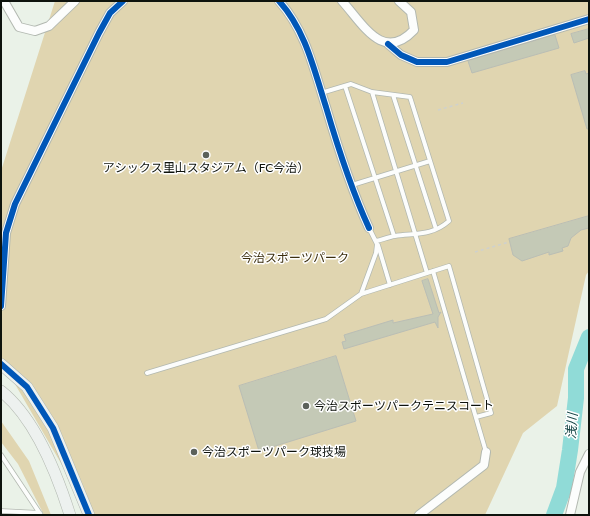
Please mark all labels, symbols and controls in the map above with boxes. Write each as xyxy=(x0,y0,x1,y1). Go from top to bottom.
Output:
marker: アシックス里山スタジアム（FC今治） xyxy=(201,150,211,160)
place label: アシックス里山スタジアム（FC今治） xyxy=(103,161,309,175)
park label: 今治スポーツパーク xyxy=(241,251,349,265)
place label: 今治スポーツパークテニスコート xyxy=(314,399,494,413)
marker: 今治スポーツパークテニスコート xyxy=(301,401,311,411)
water label: 浅川 xyxy=(563,412,581,440)
place label: 今治スポーツパーク球技場 xyxy=(202,445,346,459)
marker: 今治スポーツパーク球技場 xyxy=(189,447,199,457)

